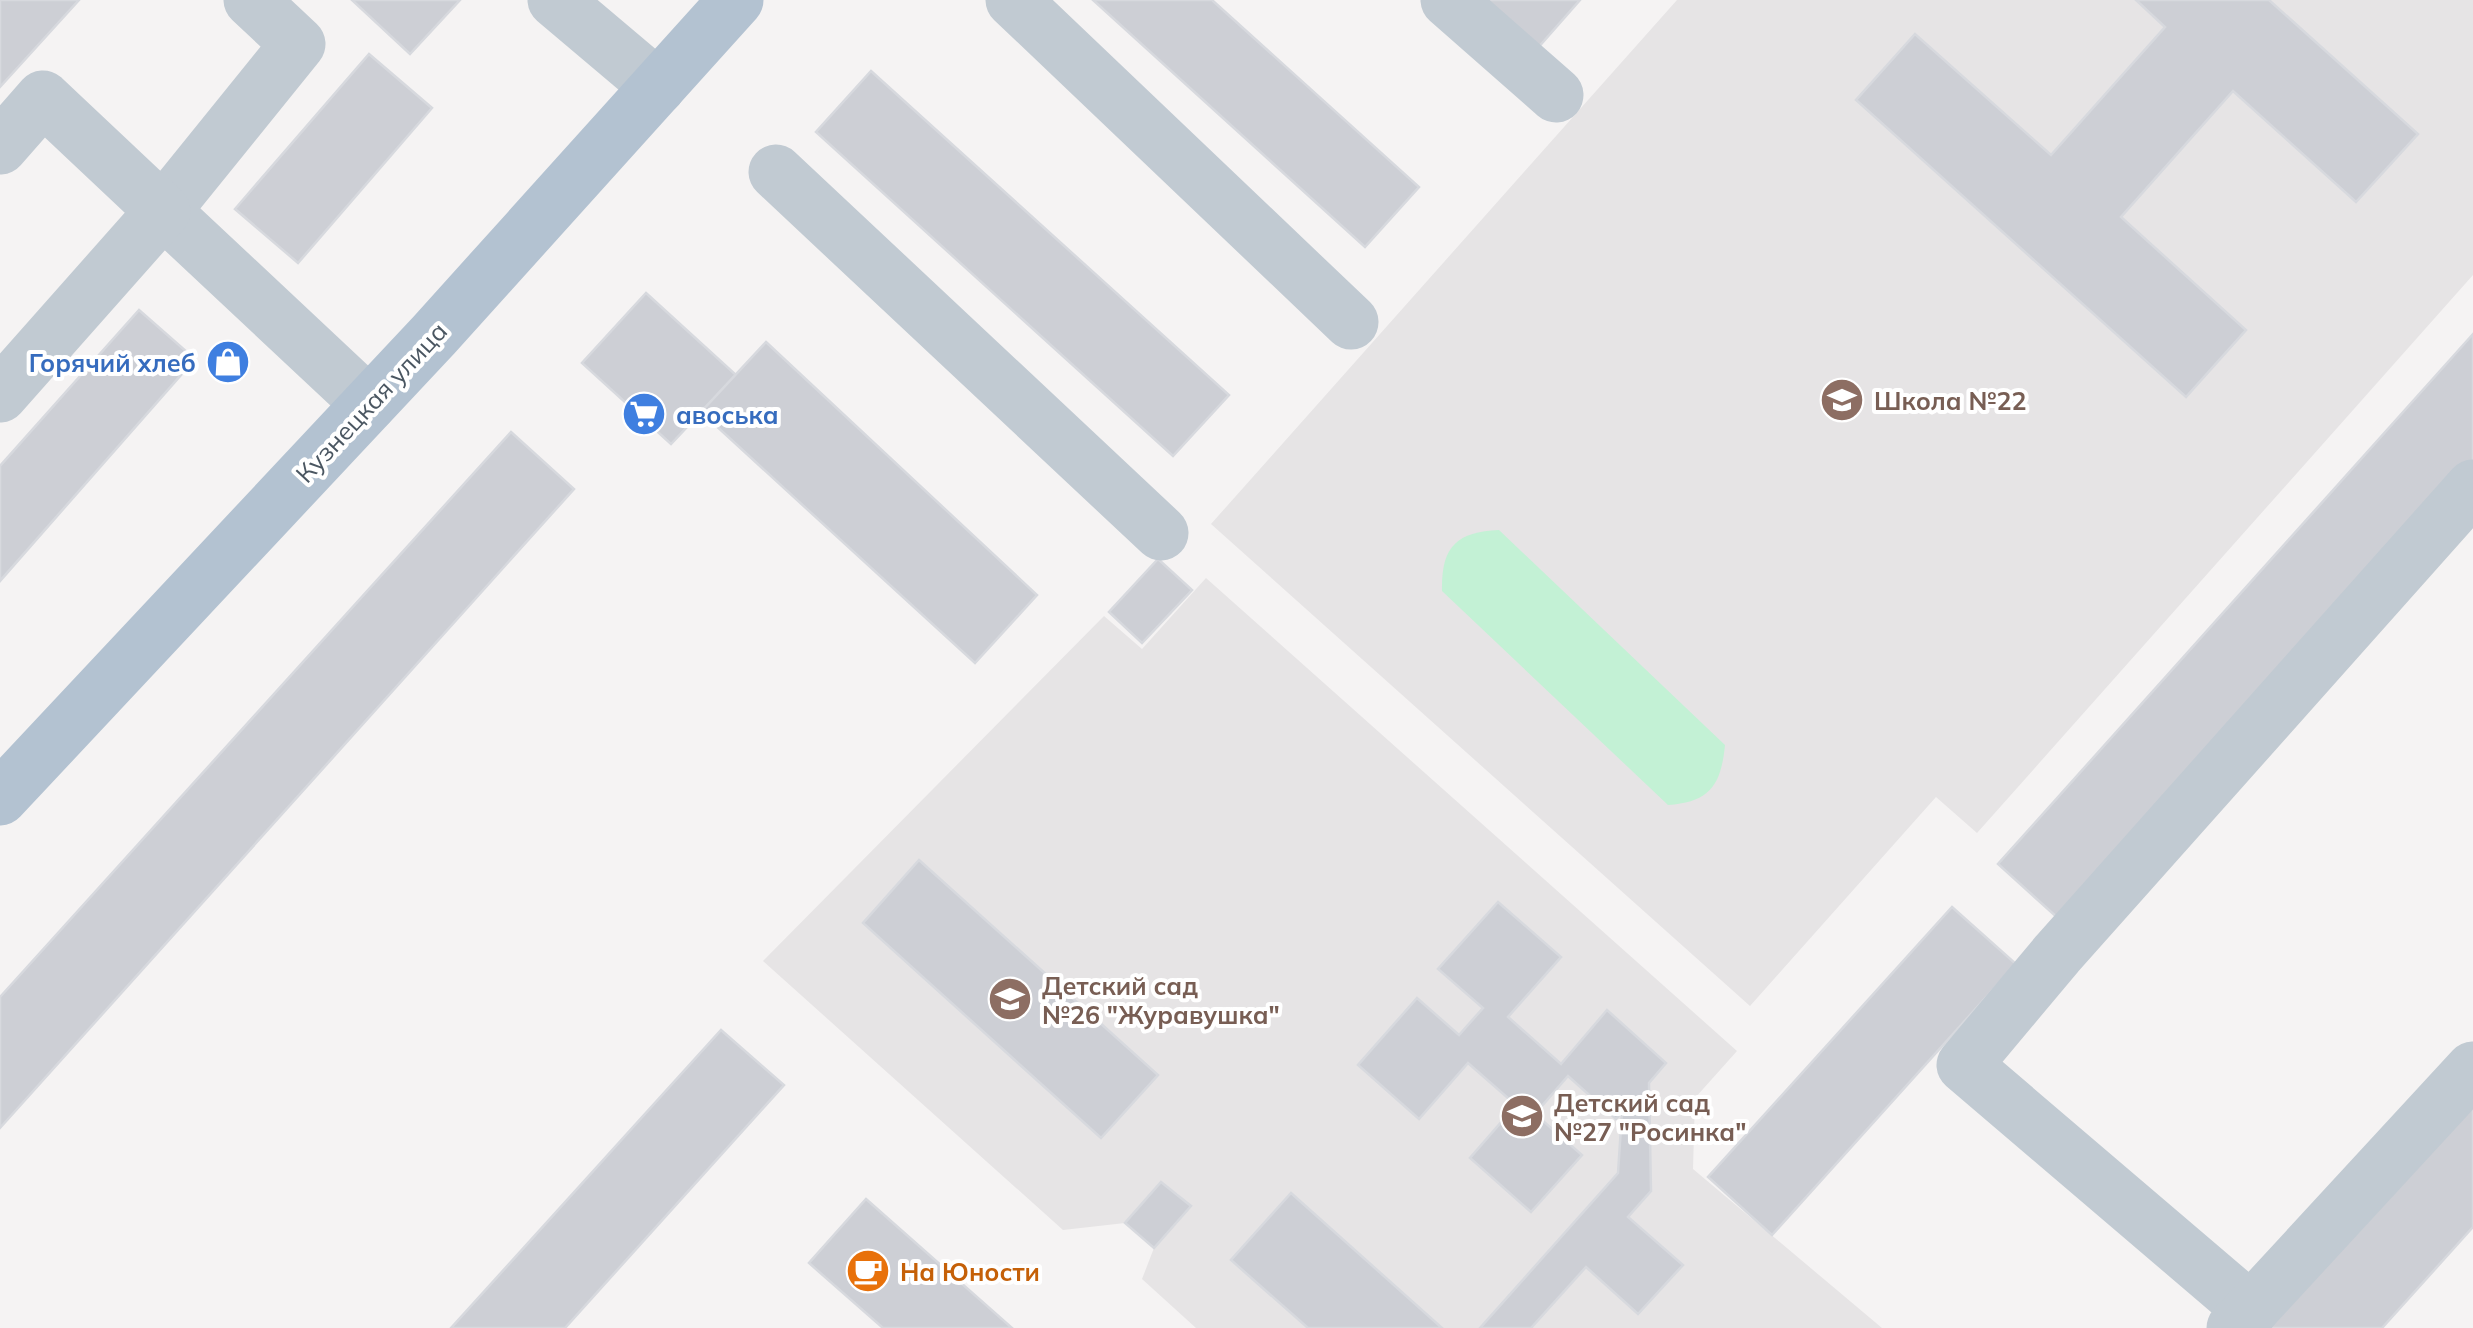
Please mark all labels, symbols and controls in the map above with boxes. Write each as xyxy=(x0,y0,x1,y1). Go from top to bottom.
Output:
street label: Кузнецкая улица xyxy=(289,315,453,489)
shop icon: Горячий хлеб xyxy=(205,339,251,385)
place label: Горячий хлеб xyxy=(29,347,196,378)
school or university icon: Школа №22 xyxy=(1819,377,1865,423)
place label: Школа №22 xyxy=(1874,385,2026,416)
supermarket icon: авоська xyxy=(621,391,667,437)
place label: авоська xyxy=(676,399,779,430)
place label: Детский сад №26 "Журавушка" xyxy=(1042,970,1280,1030)
school or university icon: Детский сад №26 "Журавушка" xyxy=(987,976,1033,1022)
place label: Детский сад №27 "Росинка" xyxy=(1554,1087,1746,1147)
school or university icon: Детский сад №27 "Росинка" xyxy=(1499,1093,1545,1139)
cafe icon: На Юности xyxy=(845,1248,891,1294)
place label: На Юности xyxy=(900,1256,1040,1287)

